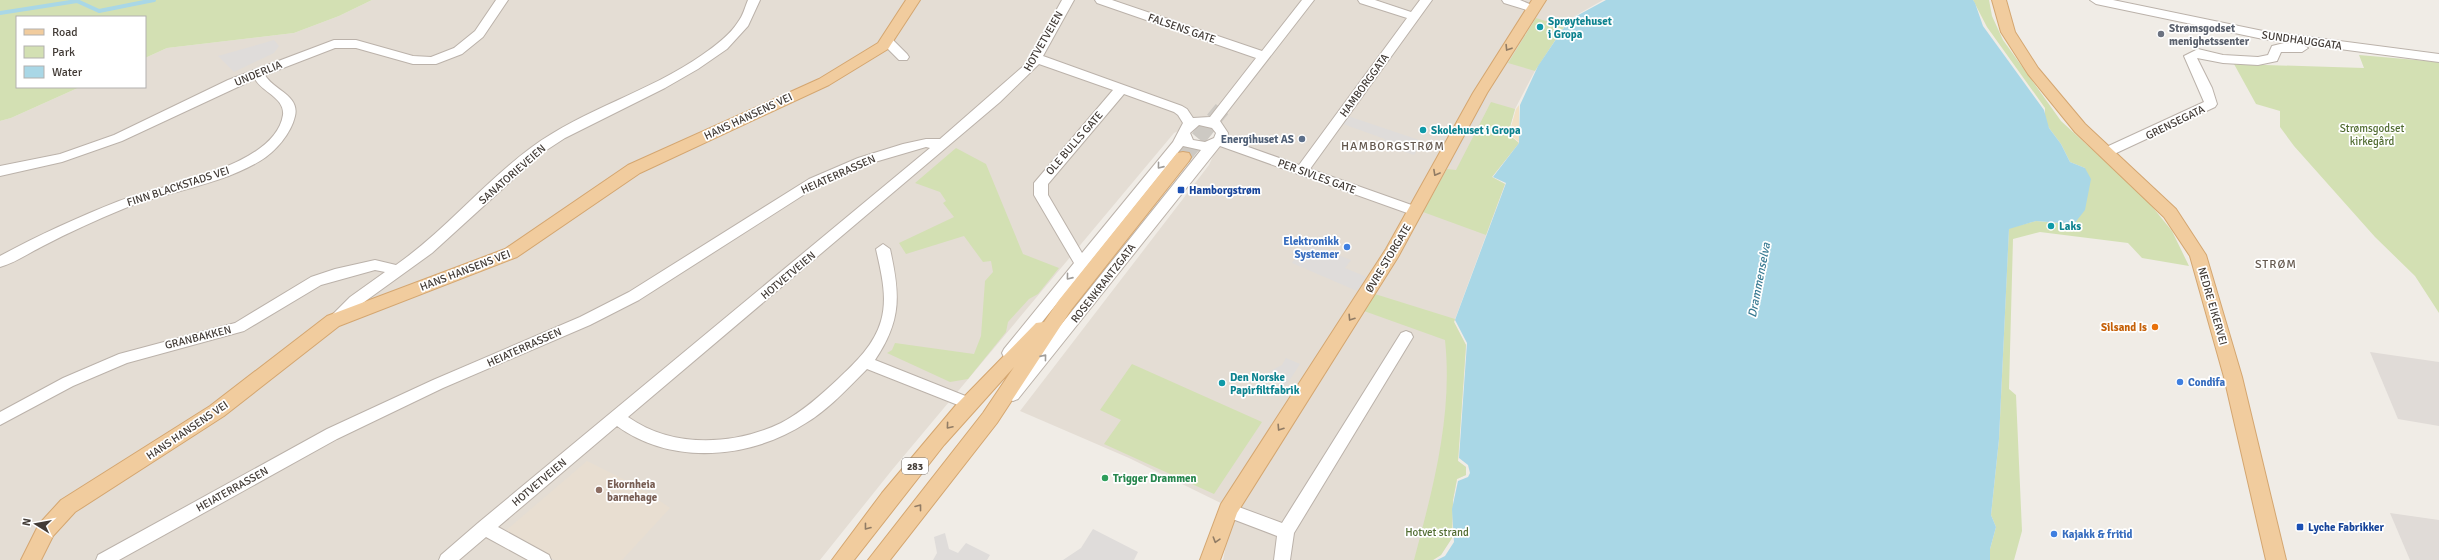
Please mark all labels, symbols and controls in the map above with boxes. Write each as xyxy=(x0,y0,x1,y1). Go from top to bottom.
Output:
street label: HOTVETVEIEN xyxy=(1021,9,1066,74)
street label: FALSENS GATE xyxy=(1146,11,1217,46)
place label: Sprøytehuset i Gropa xyxy=(1548,15,1612,41)
legend xyxy=(16,16,146,88)
marker: Sprøytehuset i Gropa xyxy=(1535,22,1545,32)
place label: Strømsgodset menighetssenter xyxy=(2169,22,2250,48)
text: Road xyxy=(52,25,78,40)
street label: SUNDHAUGGATA xyxy=(2261,28,2343,53)
marker: Strømsgodset menighetssenter xyxy=(2156,29,2166,39)
one-way arrow xyxy=(1505,44,1512,51)
text: Park xyxy=(52,45,75,60)
street label: HAMBORGGATA xyxy=(1337,51,1392,119)
street label: UNDERLIA xyxy=(232,58,284,89)
text: Water xyxy=(52,65,83,80)
street label: HANS HANSENS VEI xyxy=(702,90,794,143)
street label: GRENSEGATA xyxy=(2144,102,2207,142)
street label: OLE BULLS GATE xyxy=(1043,109,1106,178)
park label: Strømsgodset kirkegård xyxy=(2340,122,2404,148)
place label: Skolehuset i Gropa xyxy=(1431,124,1521,137)
marker: Skolehuset i Gropa xyxy=(1418,125,1428,135)
place label: Energihuset AS xyxy=(1221,133,1294,146)
marker: Energihuset AS xyxy=(1297,134,1307,144)
district label: HAMBORGSTRØM xyxy=(1341,139,1445,154)
street label: SANATORIEVEIEN xyxy=(476,142,548,207)
street label: HEIATERRASSEN xyxy=(799,152,878,197)
street label: PER SIVLES GATE xyxy=(1276,156,1358,197)
one-way arrow xyxy=(1158,161,1165,168)
street label: FINN BLACKSTADS VEI xyxy=(125,164,231,209)
one-way arrow xyxy=(1433,169,1441,176)
place label: Hamborgstrøm xyxy=(1189,184,1261,197)
marker: Hamborgstrøm xyxy=(1176,185,1186,195)
place label: Laks xyxy=(2059,220,2081,233)
street label: ØVRE STORGATE xyxy=(1363,221,1414,295)
marker: Laks xyxy=(2046,221,2056,231)
place label: Elektronikk Systemer xyxy=(1283,235,1340,261)
water label: Drammenselva xyxy=(1745,240,1774,319)
street label: ROSENKRANTZGATA xyxy=(1068,241,1138,325)
marker: Elektronikk Systemer xyxy=(1342,242,1352,252)
street label: HANS HANSENS VEI xyxy=(418,247,512,294)
street label: HOTVETVEIEN xyxy=(758,249,818,302)
district label: STRØM xyxy=(2255,257,2297,272)
street label: NEDRE EIKERVEI xyxy=(2195,266,2230,347)
one-way arrow xyxy=(1067,273,1074,280)
one-way arrow xyxy=(1348,314,1355,321)
place label: Silsand Is xyxy=(2101,321,2147,334)
marker: Silsand Is xyxy=(2150,322,2160,332)
street label: GRANBAKKEN xyxy=(164,323,233,352)
street label: HEIATERRASSEN xyxy=(485,325,564,370)
one-way arrow xyxy=(1039,355,1046,362)
place label: Den Norske Papirfiltfabrik xyxy=(1230,371,1300,397)
place label: Condifa xyxy=(2188,376,2226,389)
marker: Condifa xyxy=(2175,377,2185,387)
marker: Den Norske Papirfiltfabrik xyxy=(1217,378,1227,388)
street label: HANS HANSENS VEI xyxy=(144,398,231,463)
one-way arrow xyxy=(946,422,953,429)
one-way arrow xyxy=(1277,424,1285,431)
street label: HOTVETVEIEN xyxy=(509,456,569,509)
road number: 283 xyxy=(902,458,928,474)
street label: HEIATERRASSEN xyxy=(194,464,271,515)
place label: Trigger Drammen xyxy=(1113,472,1197,485)
marker: Trigger Drammen xyxy=(1100,473,1110,483)
place label: Ekornheia barnehage xyxy=(607,478,658,504)
marker: Ekornheia barnehage xyxy=(594,485,604,495)
north arrow xyxy=(16,504,56,544)
one-way arrow xyxy=(914,505,921,512)
text: N xyxy=(20,517,34,527)
place label: Lyche Fabrikker xyxy=(2308,521,2385,534)
marker: Lyche Fabrikker xyxy=(2295,522,2305,532)
one-way arrow xyxy=(864,523,871,530)
park label: Hotvet strand xyxy=(1405,526,1469,539)
place label: Kajakk & fritid xyxy=(2062,528,2133,541)
marker: Kajakk & fritid xyxy=(2049,529,2059,539)
one-way arrow xyxy=(1212,537,1221,544)

